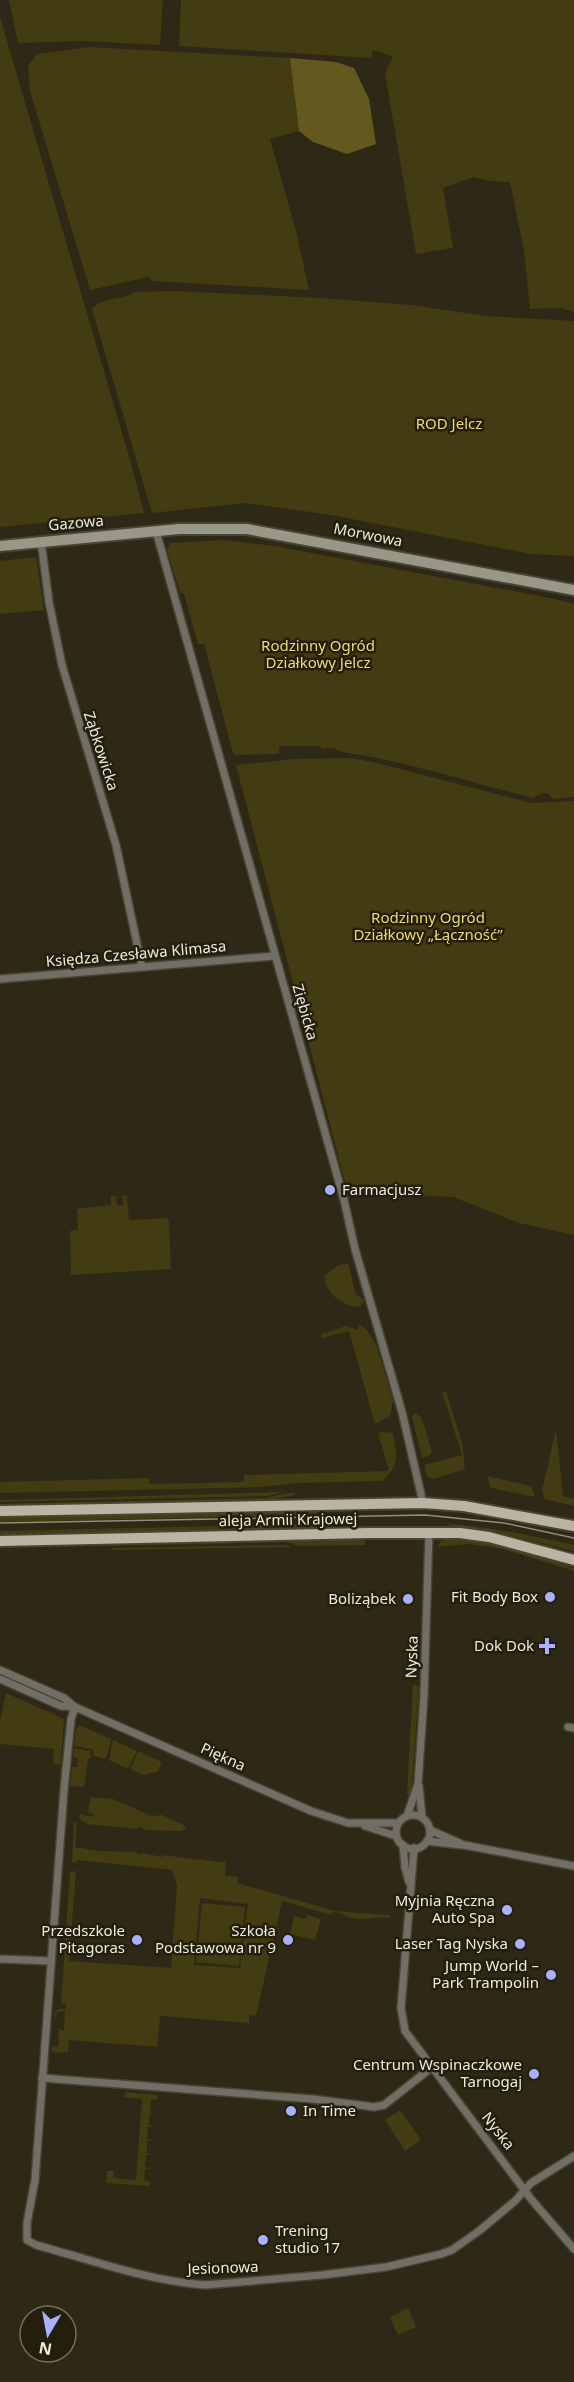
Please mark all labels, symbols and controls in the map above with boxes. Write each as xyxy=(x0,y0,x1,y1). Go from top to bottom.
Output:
park label: ROD Jelcz xyxy=(416,413,482,433)
street label: Gazowa xyxy=(47,510,104,534)
street label: Morwowa xyxy=(332,518,404,550)
park label: Rodzinny Ogród Działkowy Jelcz xyxy=(261,635,375,672)
street label: Ząbkowicka xyxy=(80,708,124,793)
park label: Rodzinny Ogród Działkowy „Łączność” xyxy=(353,907,503,944)
street label: Księdza Czesława Klimasa xyxy=(45,935,227,971)
street label: Ziębicka xyxy=(288,981,324,1042)
place label: Farmacjusz xyxy=(342,1179,421,1199)
marker: Farmacjusz xyxy=(323,1183,337,1197)
street label: aleja Armii Krajowej xyxy=(218,1508,358,1530)
place label: Fit Body Box xyxy=(451,1586,538,1606)
place label: Boliząbek xyxy=(328,1588,396,1608)
marker: Fit Body Box xyxy=(543,1590,557,1604)
marker: Boliząbek xyxy=(401,1592,415,1606)
street label: Nyska xyxy=(400,1635,422,1679)
place label: Dok Dok xyxy=(474,1635,534,1655)
marker: Dok Dok xyxy=(538,1637,556,1655)
street label: Piękna xyxy=(198,1737,249,1775)
place label: Myjnia Ręczna Auto Spa xyxy=(395,1890,495,1927)
marker: Myjnia Ręczna Auto Spa xyxy=(500,1903,514,1917)
place label: Przedszkole Pitagoras xyxy=(41,1920,125,1957)
place label: Szkoła Podstawowa nr 9 xyxy=(155,1920,276,1957)
marker: Przedszkole Pitagoras xyxy=(130,1933,144,1947)
marker: Szkoła Podstawowa nr 9 xyxy=(281,1933,295,1947)
place label: Laser Tag Nyska xyxy=(395,1933,508,1953)
marker: Laser Tag Nyska xyxy=(513,1937,527,1951)
place label: Jump World – Park Trampolin xyxy=(432,1955,539,1992)
marker: Jump World – Park Trampolin xyxy=(544,1968,558,1982)
place label: Centrum Wspinaczkowe Tarnogaj xyxy=(353,2054,522,2091)
marker: Centrum Wspinaczkowe Tarnogaj xyxy=(527,2067,541,2081)
place label: In Time xyxy=(303,2100,356,2120)
marker: In Time xyxy=(284,2104,298,2118)
street label: Nyska xyxy=(478,2107,520,2153)
place label: Trening studio 17 xyxy=(275,2220,340,2257)
marker: Trening studio 17 xyxy=(256,2233,270,2247)
street label: Jesionowa xyxy=(185,2256,259,2278)
north arrow xyxy=(18,2304,78,2364)
text: N xyxy=(37,2337,54,2361)

